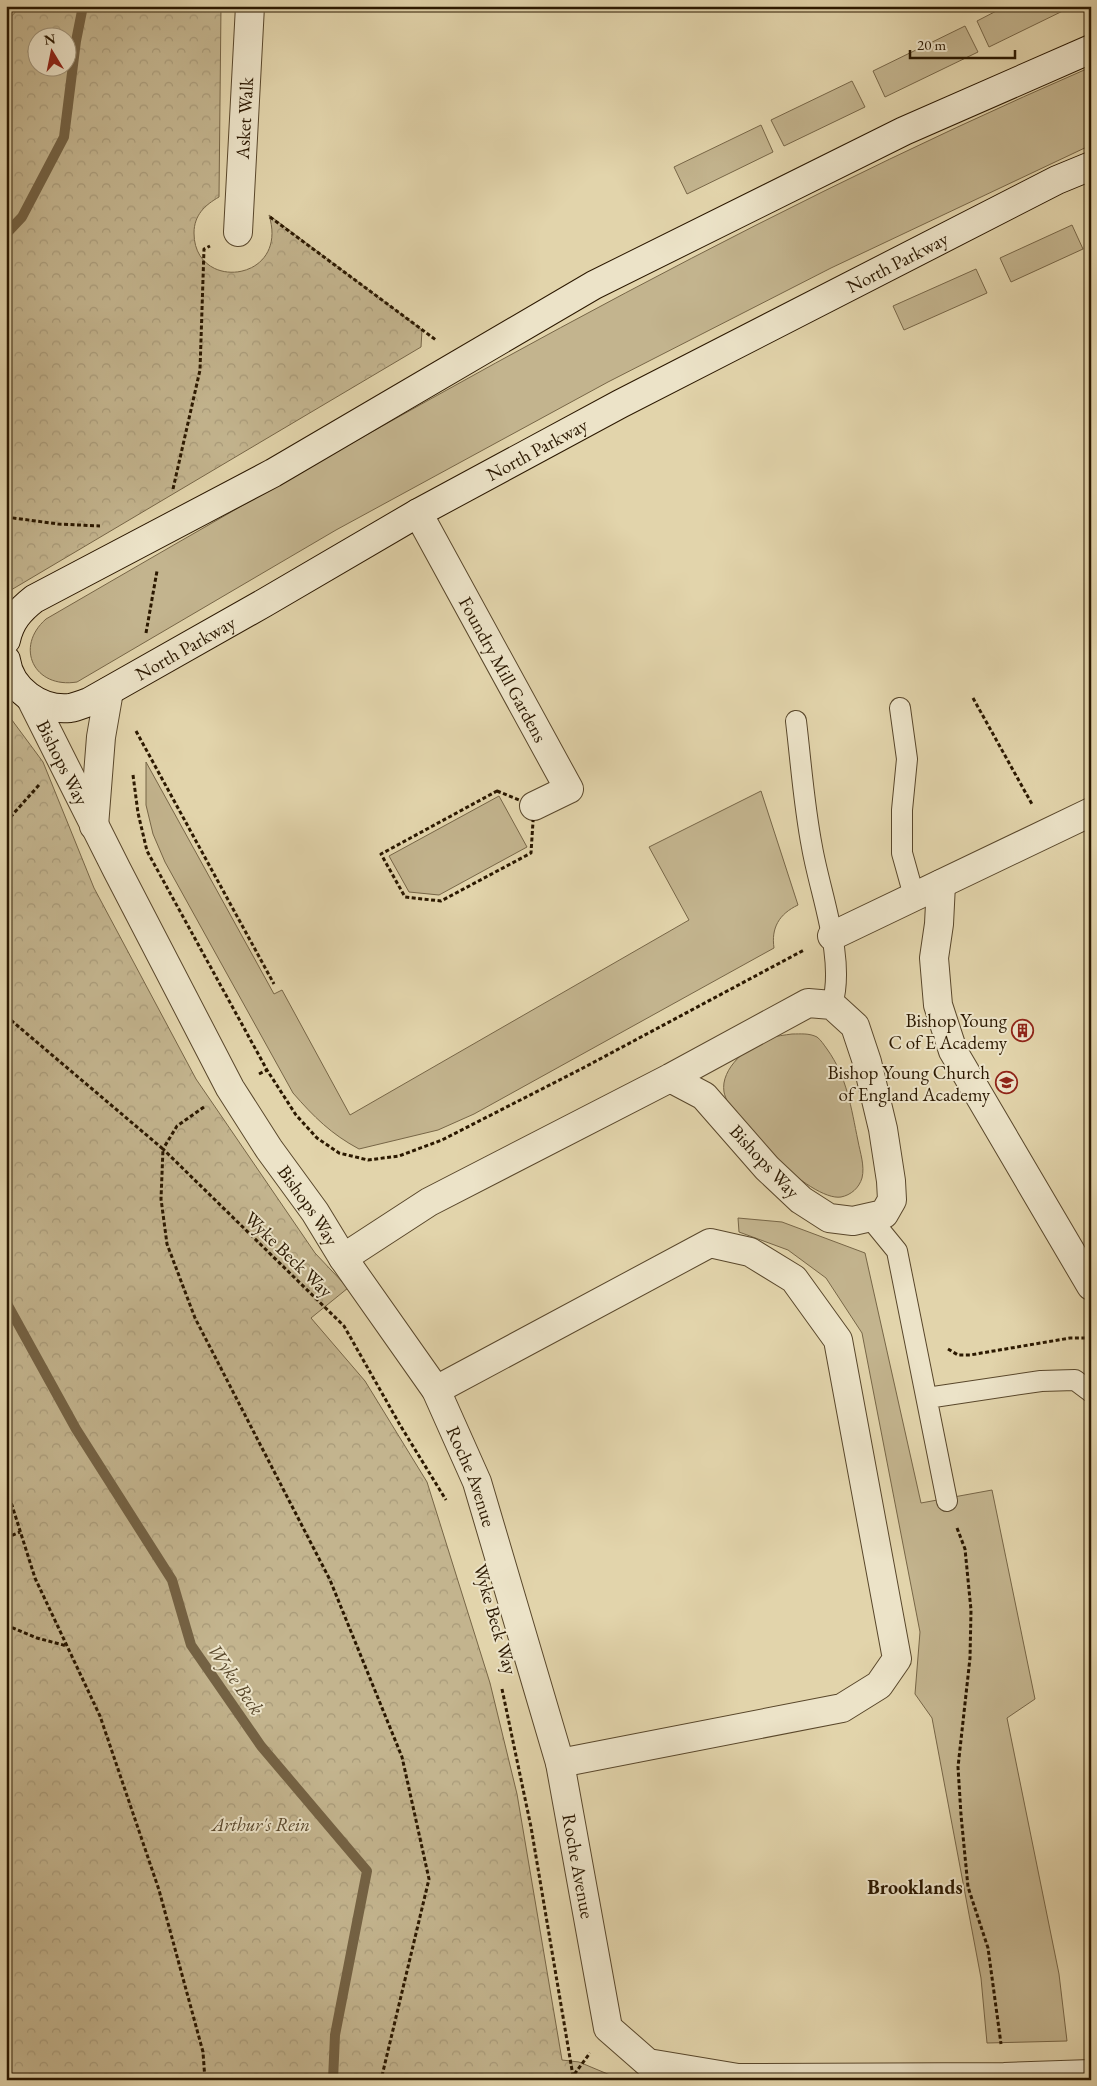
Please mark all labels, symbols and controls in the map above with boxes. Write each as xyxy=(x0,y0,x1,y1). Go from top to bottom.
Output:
north arrow xyxy=(28,28,78,78)
scale bar xyxy=(910,28,1014,60)
text: N xyxy=(43,29,58,49)
text: 20 m xyxy=(917,35,946,54)
street label: Asket Walk xyxy=(230,75,259,161)
street label: North Parkway xyxy=(842,226,953,299)
street label: North Parkway xyxy=(482,412,592,487)
street label: Foundry Mill Gardens xyxy=(453,592,553,747)
street label: North Parkway xyxy=(131,610,240,686)
street label: Bishops Way xyxy=(31,716,95,810)
place label: Bishop Young C of E Academy xyxy=(888,1008,1008,1055)
building icon: Bishop Young C of E Academy xyxy=(1011,1019,1035,1043)
place label: Bishop Young Church of England Academy xyxy=(827,1060,991,1107)
school or university icon: Bishop Young Church of England Academy xyxy=(994,1071,1018,1095)
street label: Bishops Way xyxy=(724,1119,806,1204)
street label: Bishops Way xyxy=(272,1160,345,1251)
street label: Wyke Beck Way xyxy=(239,1206,339,1303)
street label: Roche Avenue xyxy=(441,1422,502,1530)
street label: Wyke Beck Way xyxy=(468,1561,523,1678)
water label: Wyke Beck xyxy=(202,1638,270,1720)
park label: Arthur's Rein xyxy=(210,1812,310,1837)
street label: Roche Avenue xyxy=(556,1812,600,1921)
district label: Brooklands xyxy=(867,1874,963,1900)

